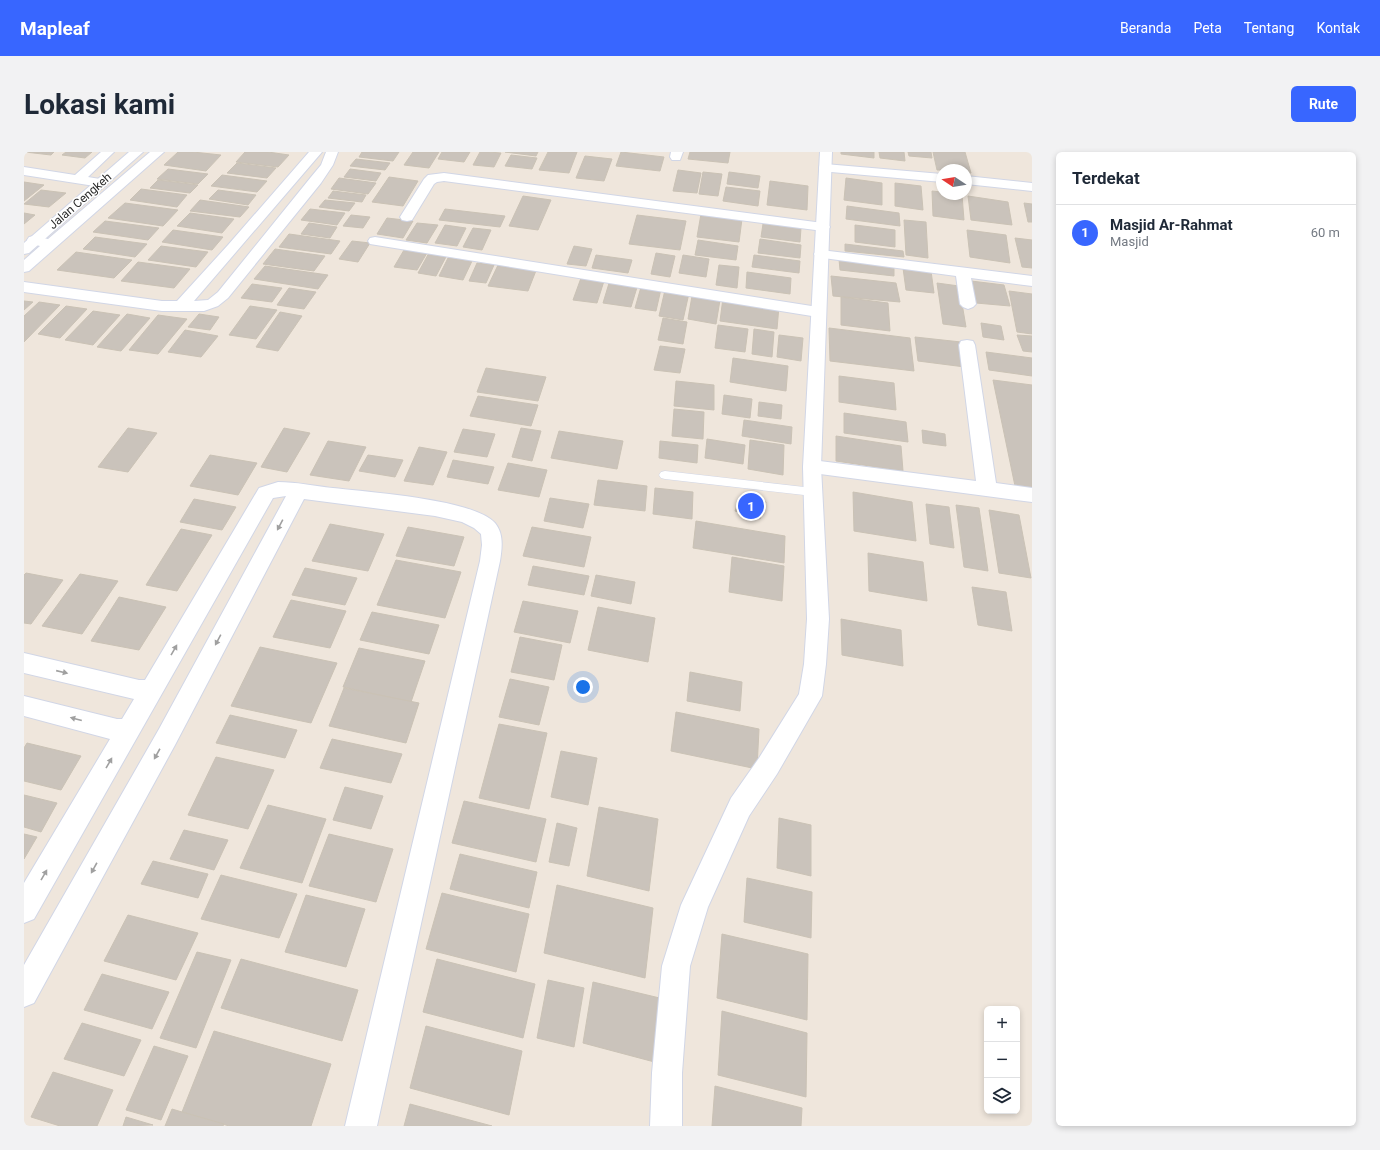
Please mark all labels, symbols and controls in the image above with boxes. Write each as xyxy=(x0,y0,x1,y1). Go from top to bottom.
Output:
text: Mapleaf xyxy=(20,17,90,40)
text: Beranda xyxy=(1120,20,1171,36)
text: Peta xyxy=(1193,20,1222,36)
text: Tentang xyxy=(1244,20,1294,36)
text: Kontak xyxy=(1316,20,1360,36)
button: Rute xyxy=(1291,86,1356,122)
text: Lokasi kami xyxy=(24,88,175,121)
north arrow xyxy=(936,164,972,200)
text: Terdekat xyxy=(1072,168,1140,188)
street label: Jalan Cengkeh xyxy=(46,170,114,232)
text: Masjid Ar-Rahmat xyxy=(1110,216,1233,234)
text: 1 xyxy=(1081,225,1089,240)
text: 60 m xyxy=(1311,225,1340,240)
text: Masjid xyxy=(1110,234,1149,249)
pin: 1 xyxy=(738,491,764,521)
one-way arrow xyxy=(277,520,283,531)
one-way arrow xyxy=(215,634,221,646)
one-way arrow xyxy=(170,645,178,655)
one-way arrow xyxy=(56,670,68,676)
your location xyxy=(573,677,593,697)
one-way arrow xyxy=(70,716,83,722)
one-way arrow xyxy=(153,749,160,760)
one-way arrow xyxy=(105,757,112,769)
one-way arrow xyxy=(90,862,97,874)
one-way arrow xyxy=(40,869,47,881)
map controls xyxy=(984,1006,1020,1114)
button: + xyxy=(984,1006,1020,1042)
button: − xyxy=(984,1042,1020,1078)
button: layers xyxy=(984,1078,1020,1114)

